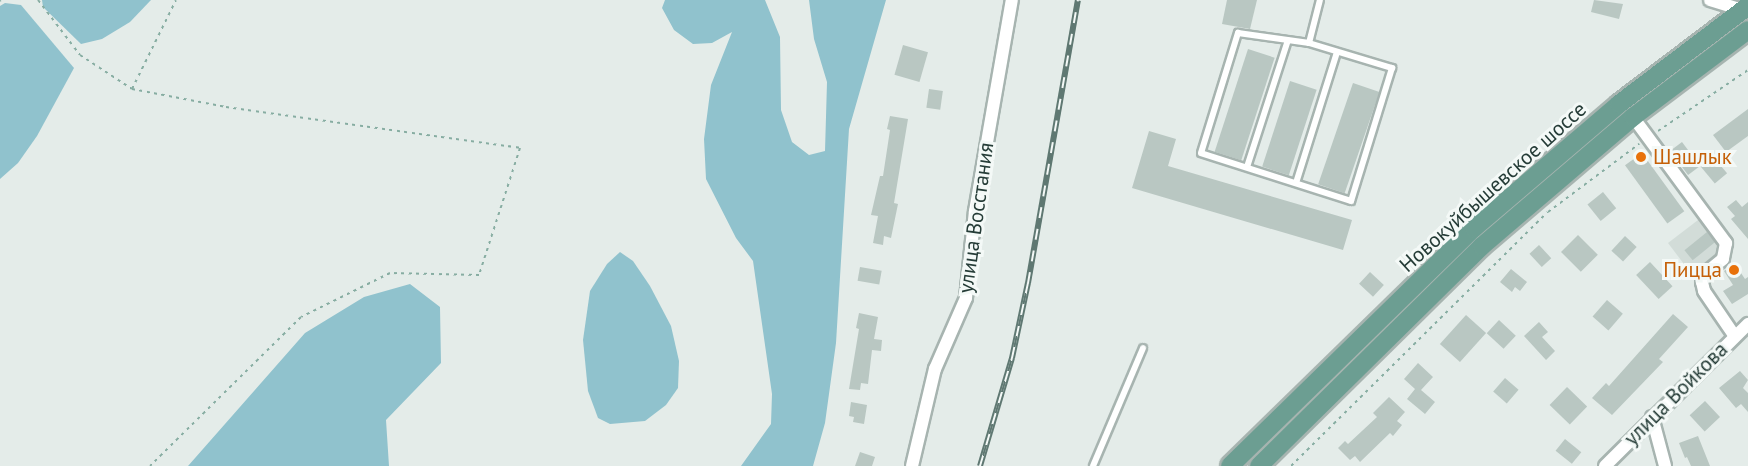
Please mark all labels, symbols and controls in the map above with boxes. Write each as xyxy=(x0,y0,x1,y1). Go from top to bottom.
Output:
street label: Новокуйбышевское шоссе xyxy=(1395,97,1591,277)
street label: улица Восстания xyxy=(953,141,999,295)
place label: Шашлык xyxy=(1653,144,1732,170)
marker: Шашлык xyxy=(1634,150,1648,164)
place label: Пицца xyxy=(1663,257,1722,283)
marker: Пицца xyxy=(1727,263,1741,277)
street label: улица Войкова xyxy=(1619,337,1733,451)

